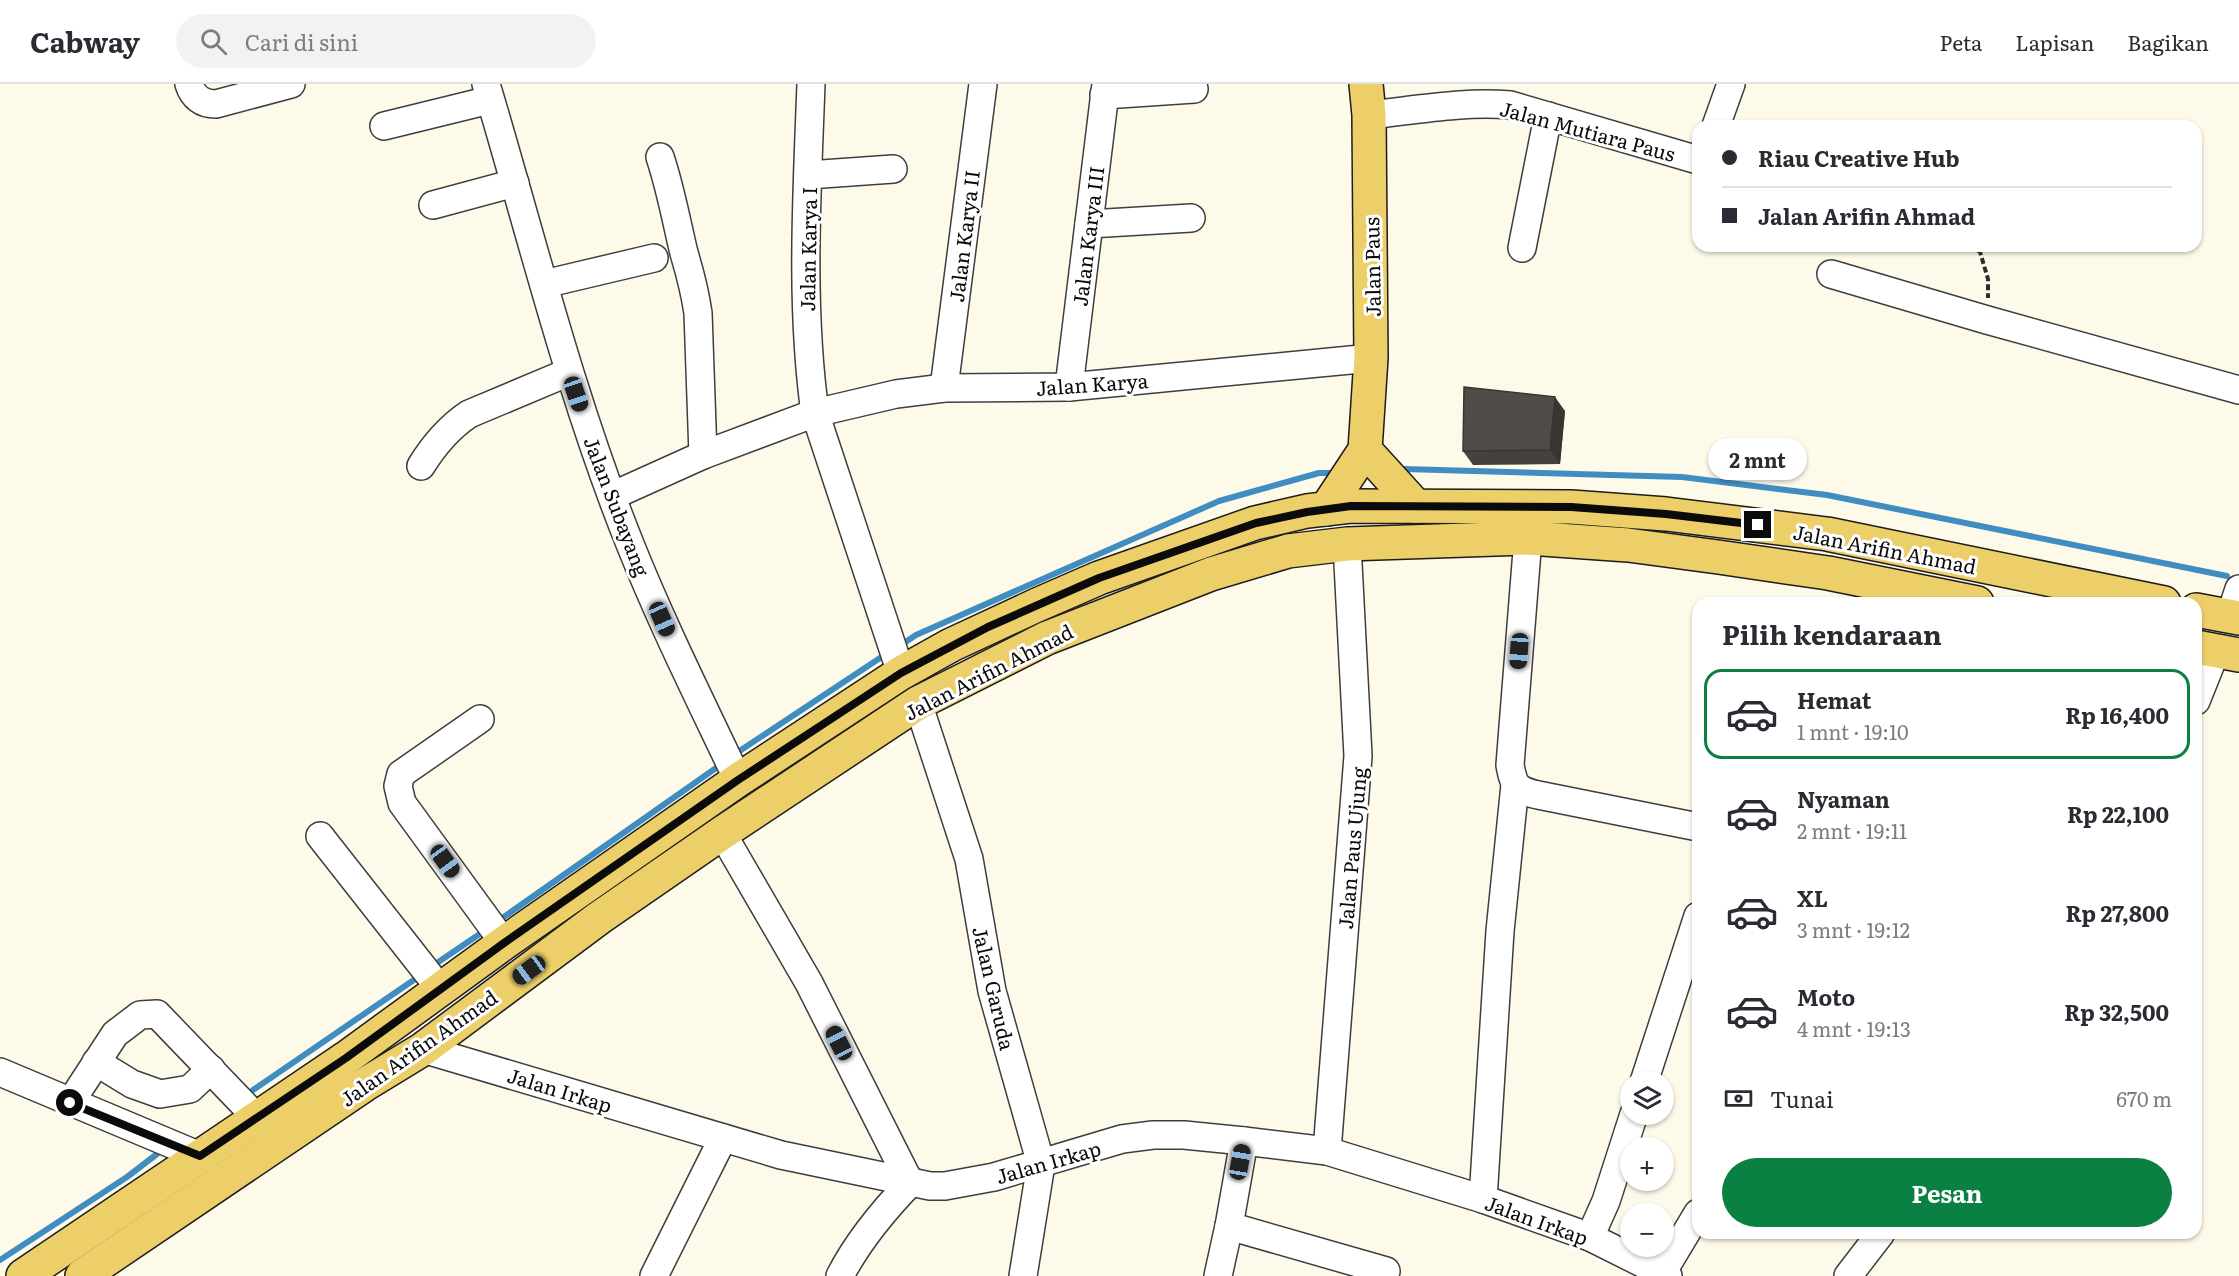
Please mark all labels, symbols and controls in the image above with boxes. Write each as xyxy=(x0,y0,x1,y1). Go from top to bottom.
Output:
search box xyxy=(176,14,596,68)
text: Cabway xyxy=(30,20,140,62)
icon: search xyxy=(197,25,230,58)
text: Cari di sini xyxy=(245,25,358,58)
text: Peta xyxy=(1940,26,1982,57)
text: Lapisan xyxy=(2015,26,2094,57)
text: Bagikan xyxy=(2127,26,2209,57)
street label: Jalan Mutiara Paus xyxy=(1497,92,1679,168)
text: Riau Creative Hub xyxy=(1758,141,1960,174)
street label: Jalan Karya III xyxy=(1064,164,1110,308)
street label: Jalan Karya II xyxy=(940,168,986,304)
street label: Jalan Karya I xyxy=(791,186,823,312)
text: Jalan Arifin Ahmad xyxy=(1758,199,1975,232)
street label: Jalan Paus xyxy=(1355,217,1387,317)
street label: Jalan Karya xyxy=(1035,364,1149,402)
car xyxy=(562,374,590,414)
street label: Jalan Subayang xyxy=(578,432,659,581)
callout: 2 mnt xyxy=(1708,438,1808,480)
text: 2 mnt xyxy=(1729,444,1786,474)
route end xyxy=(1744,511,1771,538)
street label: Jalan Arifin Ahmad xyxy=(1791,516,1979,580)
car xyxy=(646,599,678,639)
text: Pilih kendaraan xyxy=(1722,613,1942,653)
street label: Jalan Arifin Ahmad xyxy=(898,615,1078,727)
car xyxy=(1509,632,1529,670)
text: Hemat xyxy=(1797,683,1871,716)
icon: car xyxy=(1725,687,1779,741)
text: Rp 16,400 xyxy=(2065,698,2169,731)
text: 1 mnt · 19:10 xyxy=(1797,716,1909,746)
street label: Jalan Paus Ujung xyxy=(1329,765,1373,930)
text: Nyaman xyxy=(1797,782,1890,815)
icon: car xyxy=(1725,786,1779,840)
text: Rp 22,100 xyxy=(2067,797,2169,830)
text: 2 mnt · 19:11 xyxy=(1797,815,1907,845)
car xyxy=(427,841,463,881)
text: XL xyxy=(1797,881,1828,914)
icon: car xyxy=(1725,885,1779,939)
text: Rp 27,800 xyxy=(2066,896,2169,929)
text: 3 mnt · 19:12 xyxy=(1797,914,1910,944)
street label: Jalan Garuda xyxy=(966,923,1024,1053)
car xyxy=(509,952,549,988)
text: Moto xyxy=(1797,980,1855,1013)
street label: Jalan Arifin Ahmad xyxy=(333,981,503,1113)
icon: car xyxy=(1725,984,1779,1038)
text: Rp 32,500 xyxy=(2064,995,2169,1028)
text: 4 mnt · 19:13 xyxy=(1797,1013,1911,1043)
car xyxy=(823,1023,855,1063)
street label: Jalan Irkap xyxy=(504,1059,616,1119)
map controls xyxy=(1620,1071,1674,1257)
button: layers xyxy=(1620,1071,1674,1125)
icon: cash xyxy=(1722,1082,1755,1115)
text: Tunai xyxy=(1770,1082,1834,1115)
text: 670 m xyxy=(2116,1083,2172,1113)
route start xyxy=(56,1089,83,1116)
street label: Jalan Irkap xyxy=(992,1132,1104,1190)
button: + xyxy=(1620,1137,1674,1191)
car xyxy=(1228,1143,1252,1181)
button: Pesan xyxy=(1722,1158,2172,1227)
street label: Jalan Irkap xyxy=(1481,1186,1593,1252)
button: − xyxy=(1620,1203,1674,1257)

